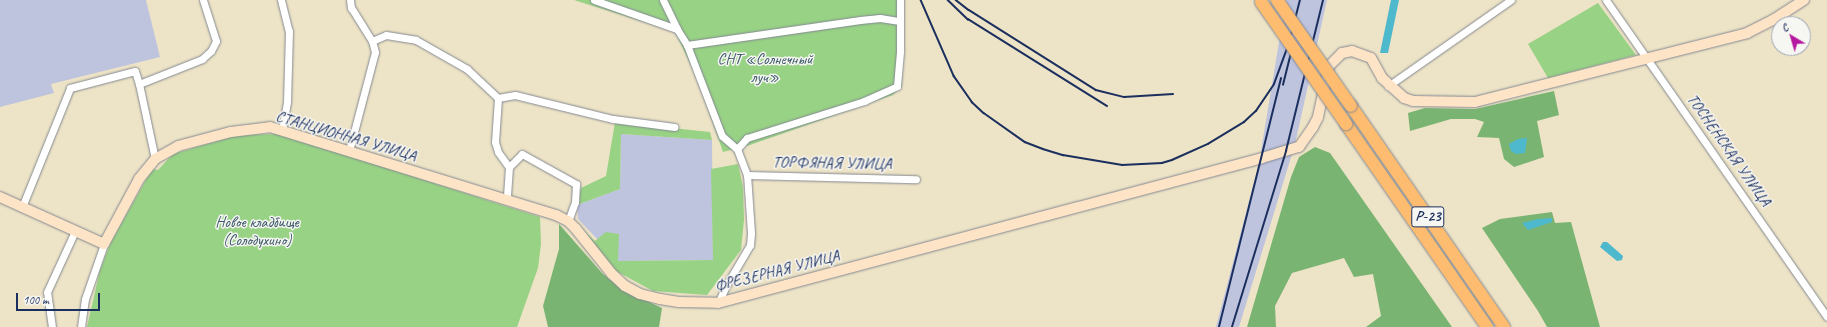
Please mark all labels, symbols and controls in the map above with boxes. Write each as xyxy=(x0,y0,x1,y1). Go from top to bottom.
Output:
north arrow xyxy=(1771,16,1811,56)
text: С xyxy=(1778,20,1791,35)
park label: СНТ «Солнечный луч» xyxy=(717,49,813,87)
street label: ТОСНЕНСКАЯ УЛИЦА xyxy=(1683,90,1775,210)
street label: СТАНЦИОННАЯ УЛИЦА xyxy=(274,107,418,165)
street label: ТОРФЯНАЯ УЛИЦА xyxy=(772,152,892,174)
road number: Р-23 xyxy=(1411,204,1445,230)
park label: Новое кладбище (Солодухино) xyxy=(215,212,299,250)
street label: ФРЕЗЕРНАЯ УЛИЦА xyxy=(713,246,841,296)
scale bar xyxy=(18,285,102,311)
text: 100 m xyxy=(23,292,49,308)

